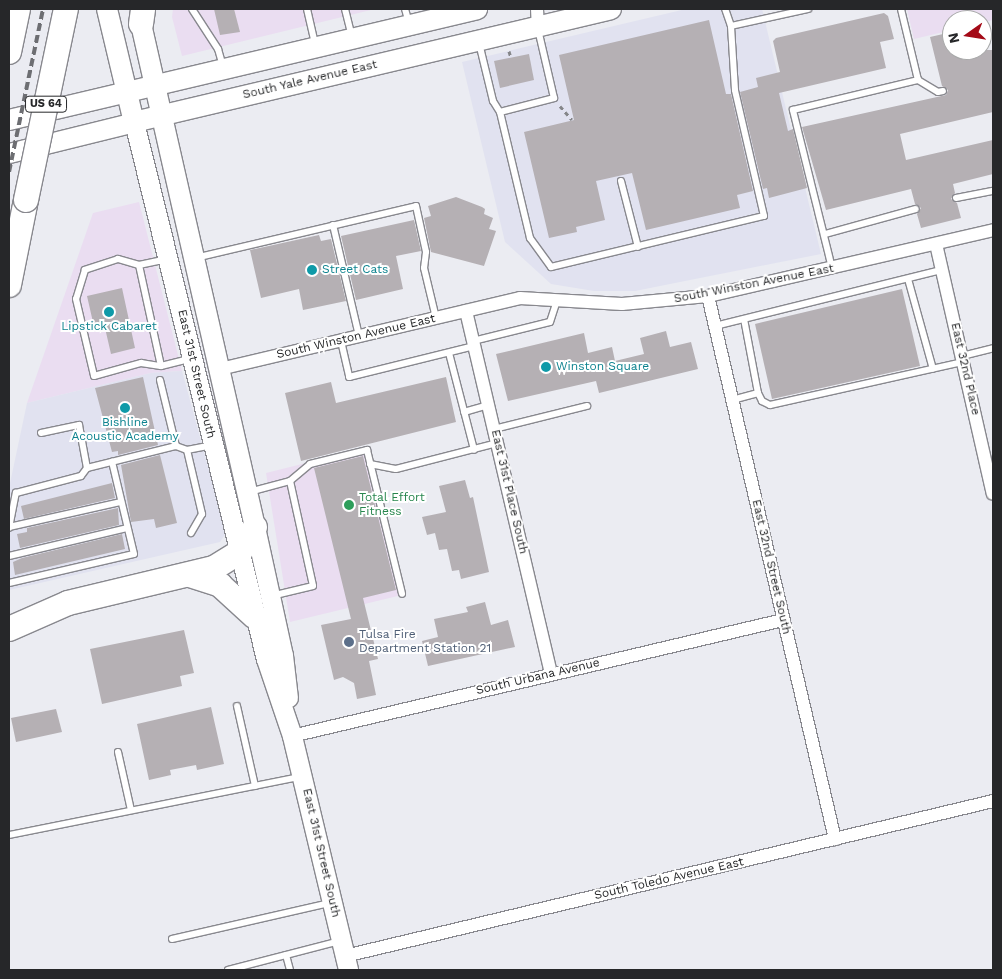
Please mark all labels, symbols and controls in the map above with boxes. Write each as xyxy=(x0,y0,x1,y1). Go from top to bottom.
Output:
north arrow xyxy=(942,10,992,60)
text: N xyxy=(944,31,962,45)
street label: South Yale Avenue East xyxy=(241,57,379,103)
road number: US 64 xyxy=(25,96,67,112)
street label: South Winston Avenue East xyxy=(672,261,836,307)
place label: Street Cats xyxy=(322,263,388,277)
marker: Street Cats xyxy=(306,264,318,276)
marker: Lipstick Cabaret xyxy=(103,306,115,318)
street label: East 31st Street South xyxy=(174,308,218,440)
street label: South Winston Avenue East xyxy=(275,312,437,362)
place label: Lipstick Cabaret xyxy=(61,320,157,334)
street label: East 32nd Place xyxy=(947,321,983,417)
place label: Winston Square xyxy=(556,360,649,374)
marker: Winston Square xyxy=(540,361,552,373)
marker: Bishline Acoustic Academy xyxy=(119,402,131,414)
place label: Bishline Acoustic Academy xyxy=(71,416,179,444)
street label: East 31st Place South xyxy=(488,428,530,556)
place label: Total Effort Fitness xyxy=(359,491,425,519)
street label: East 32nd Street South xyxy=(748,498,794,636)
marker: Total Effort Fitness xyxy=(343,499,355,511)
place label: Tulsa Fire Department Station 21 xyxy=(359,628,491,656)
marker: Tulsa Fire Department Station 21 xyxy=(343,636,355,648)
street label: South Urbana Avenue xyxy=(474,656,602,698)
street label: East 31st Street South xyxy=(299,787,343,919)
street label: South Toledo Avenue East xyxy=(592,855,746,903)

